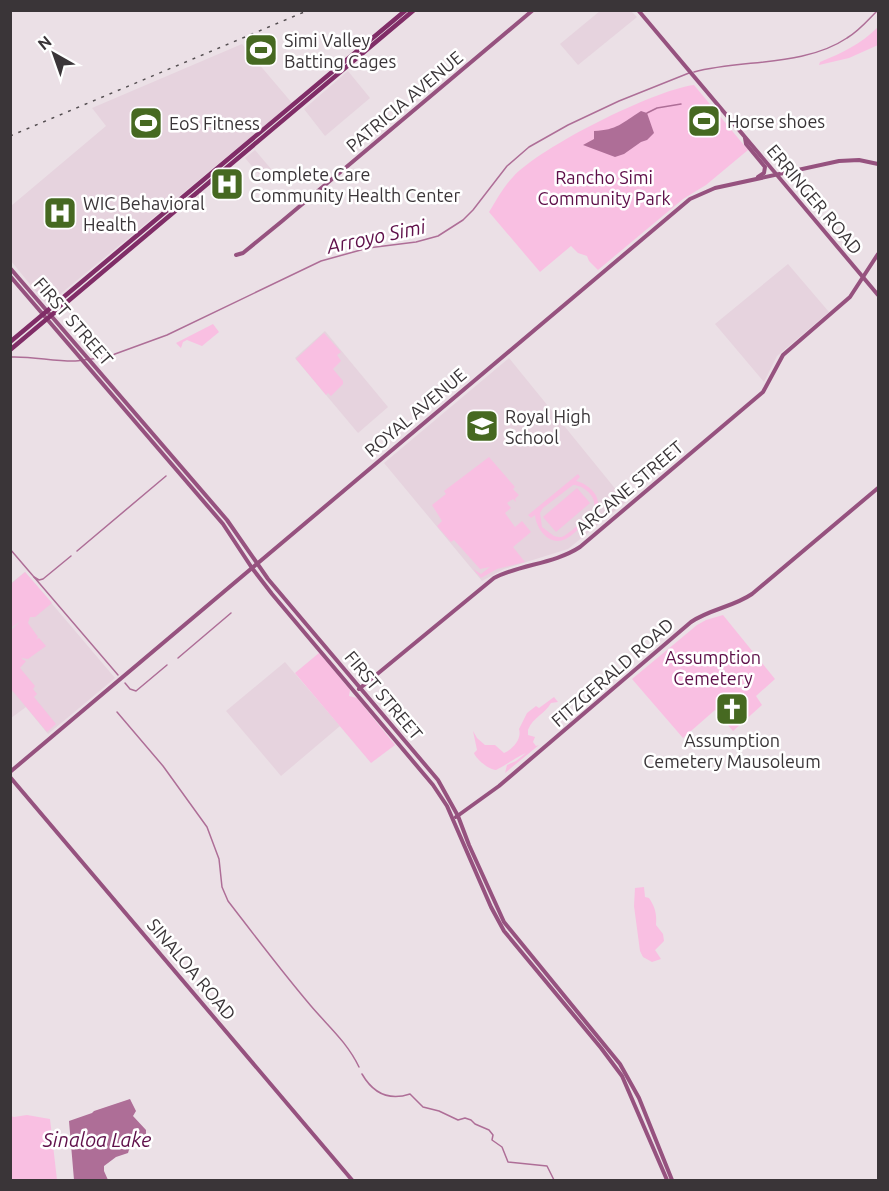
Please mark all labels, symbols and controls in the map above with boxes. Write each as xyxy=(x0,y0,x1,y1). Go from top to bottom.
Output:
north arrow xyxy=(24,24,84,84)
place label: Simi Valley Batting Cages xyxy=(284,30,397,71)
text: N xyxy=(34,32,55,53)
sports icon: Simi Valley Batting Cages xyxy=(243,32,279,68)
street label: PATRICIA AVENUE xyxy=(342,47,466,155)
sports icon: Horse shoes xyxy=(686,103,722,139)
sports icon: EoS Fitness xyxy=(128,105,164,141)
place label: Horse shoes xyxy=(727,111,825,131)
place label: EoS Fitness xyxy=(169,113,260,133)
street label: ERRINGER ROAD xyxy=(763,140,867,258)
place label: Complete Care Community Health Center xyxy=(250,164,461,205)
hospital icon: Complete Care Community Health Center xyxy=(209,166,245,202)
park label: Rancho Simi Community Park xyxy=(537,167,671,208)
place label: WIC Behavioral Health xyxy=(83,193,205,234)
hospital icon: WIC Behavioral Health xyxy=(42,195,78,231)
water label: Arroyo Simi xyxy=(323,214,428,258)
street label: FIRST STREET xyxy=(30,273,118,369)
street label: ROYAL AVENUE xyxy=(360,364,470,460)
place label: Royal High School xyxy=(505,406,591,447)
school or university icon: Royal High School xyxy=(464,408,500,444)
street label: ARCANE STREET xyxy=(571,436,687,538)
street label: FITZGERALD ROAD xyxy=(547,614,677,730)
street label: FIRST STREET xyxy=(341,647,427,743)
park label: Assumption Cemetery xyxy=(665,647,761,688)
church icon: Assumption Cemetery Mausoleum xyxy=(714,691,750,727)
place label: Assumption Cemetery Mausoleum xyxy=(643,730,821,771)
street label: SINALOA ROAD xyxy=(144,914,240,1024)
water label: Sinaloa Lake xyxy=(42,1128,151,1151)

